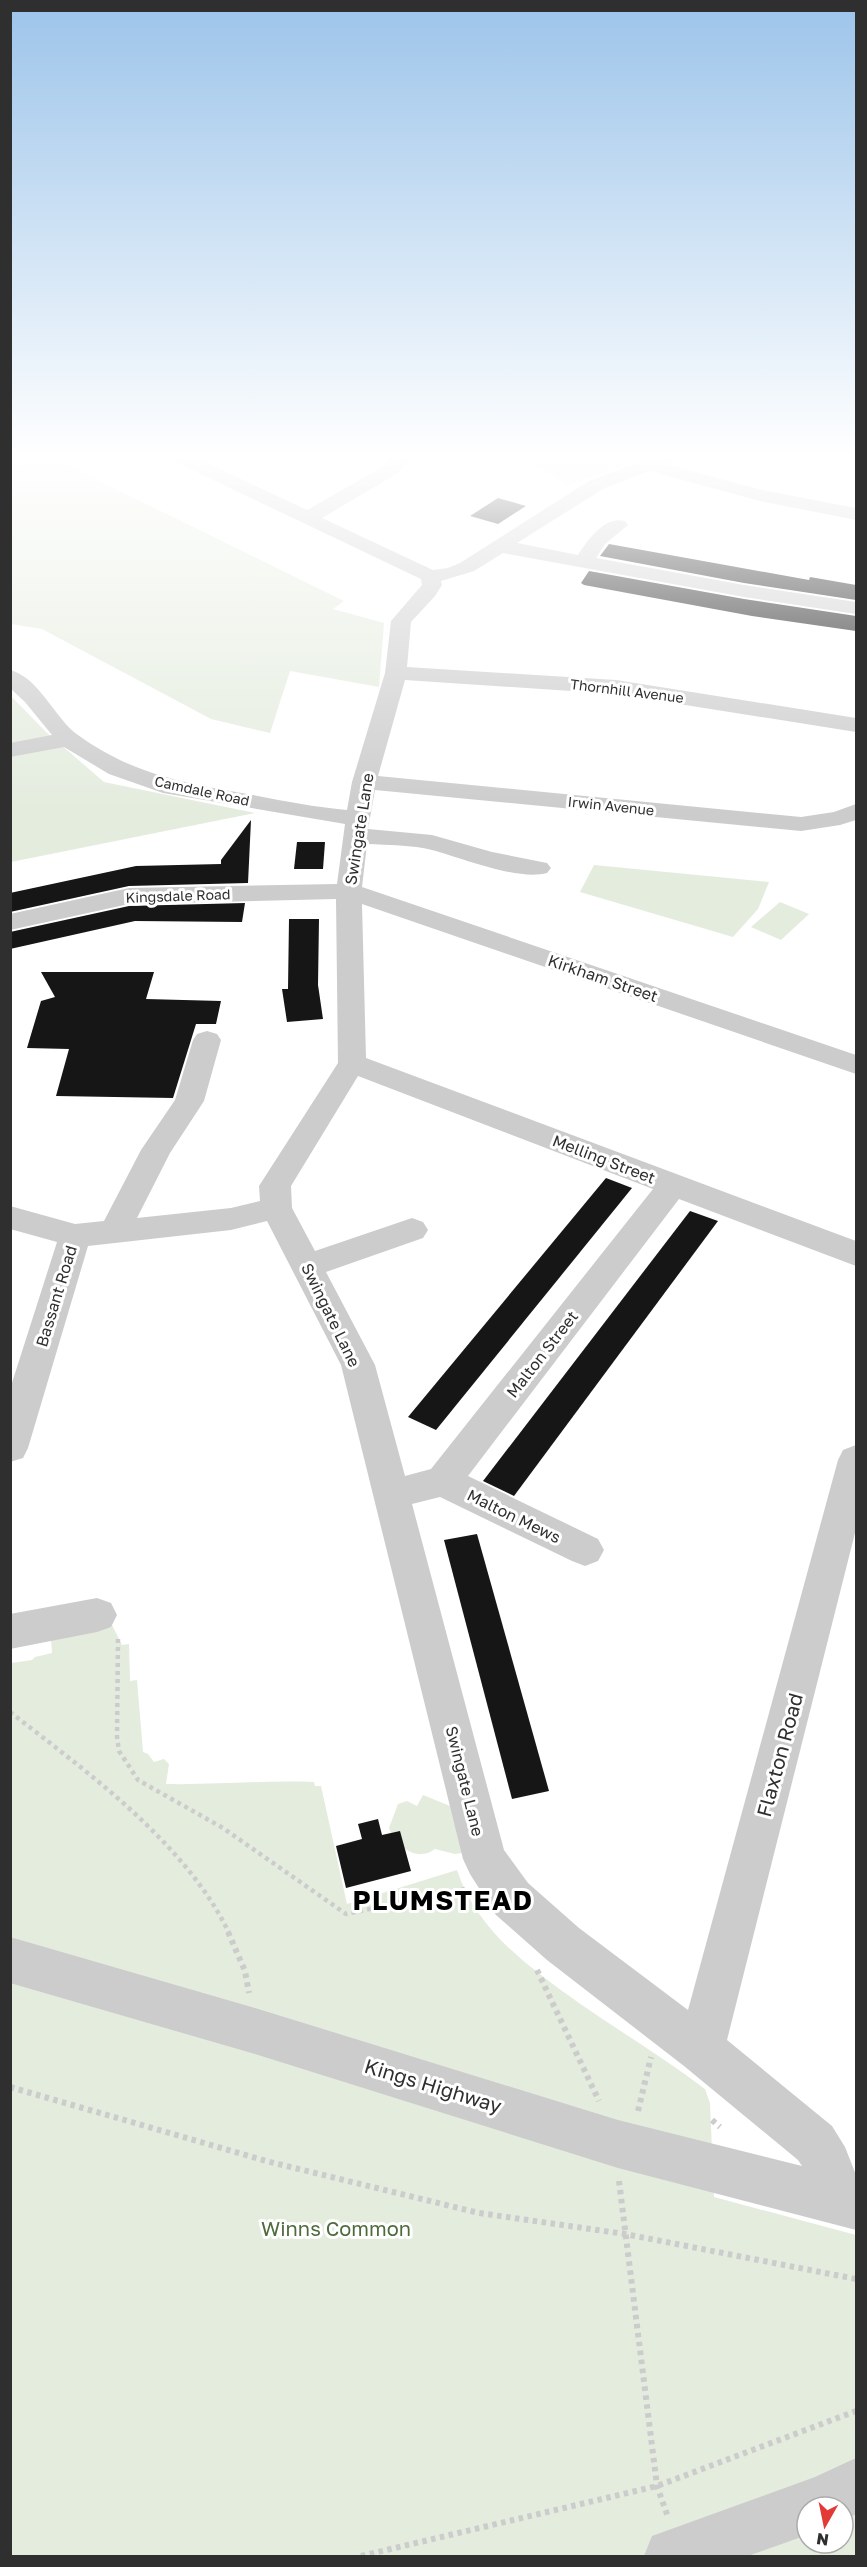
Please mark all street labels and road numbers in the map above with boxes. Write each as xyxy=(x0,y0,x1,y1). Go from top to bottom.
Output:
street label: Thornhill Avenue xyxy=(569,675,685,706)
street label: Camdale Road xyxy=(153,772,251,809)
street label: Swingate Lane xyxy=(340,772,378,886)
street label: Irwin Avenue xyxy=(567,793,655,818)
street label: Kingsdale Road xyxy=(125,885,231,906)
street label: Kirkham Street xyxy=(545,950,661,1006)
street label: Melling Street xyxy=(550,1130,658,1188)
street label: Bassant Road xyxy=(31,1243,81,1349)
street label: Swingate Lane xyxy=(297,1260,365,1370)
street label: Malton Street xyxy=(502,1307,582,1401)
street label: Malton Mews xyxy=(464,1485,564,1547)
street label: Flaxton Road xyxy=(751,1690,807,1819)
street label: Swingate Lane xyxy=(442,1724,488,1838)
street label: Kings Highway xyxy=(362,2053,505,2117)

